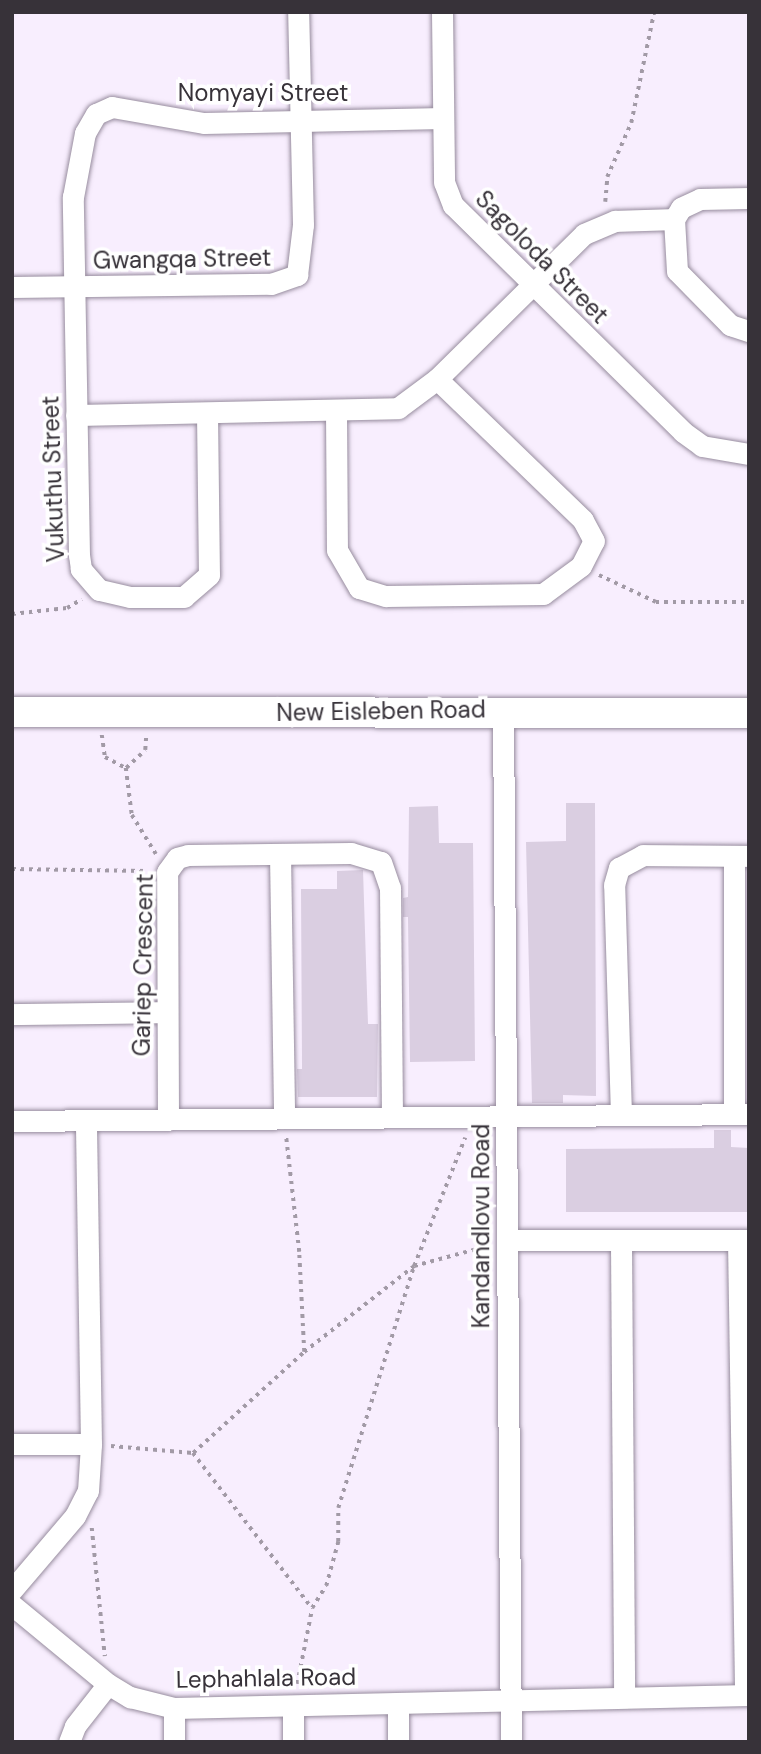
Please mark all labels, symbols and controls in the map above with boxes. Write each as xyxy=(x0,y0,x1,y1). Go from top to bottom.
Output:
street label: Nomyayi Street xyxy=(178,79,348,107)
street label: Sagoloda Street xyxy=(470,185,614,329)
street label: Gwangqa Street xyxy=(93,243,271,275)
street label: Vukuthu Street xyxy=(36,395,70,563)
street label: New Eisleben Road xyxy=(276,695,486,727)
street label: Gariep Crescent xyxy=(127,873,159,1057)
street label: Kandandlovu Road xyxy=(467,1124,495,1328)
street label: Lephahlala Road xyxy=(175,1662,357,1694)

